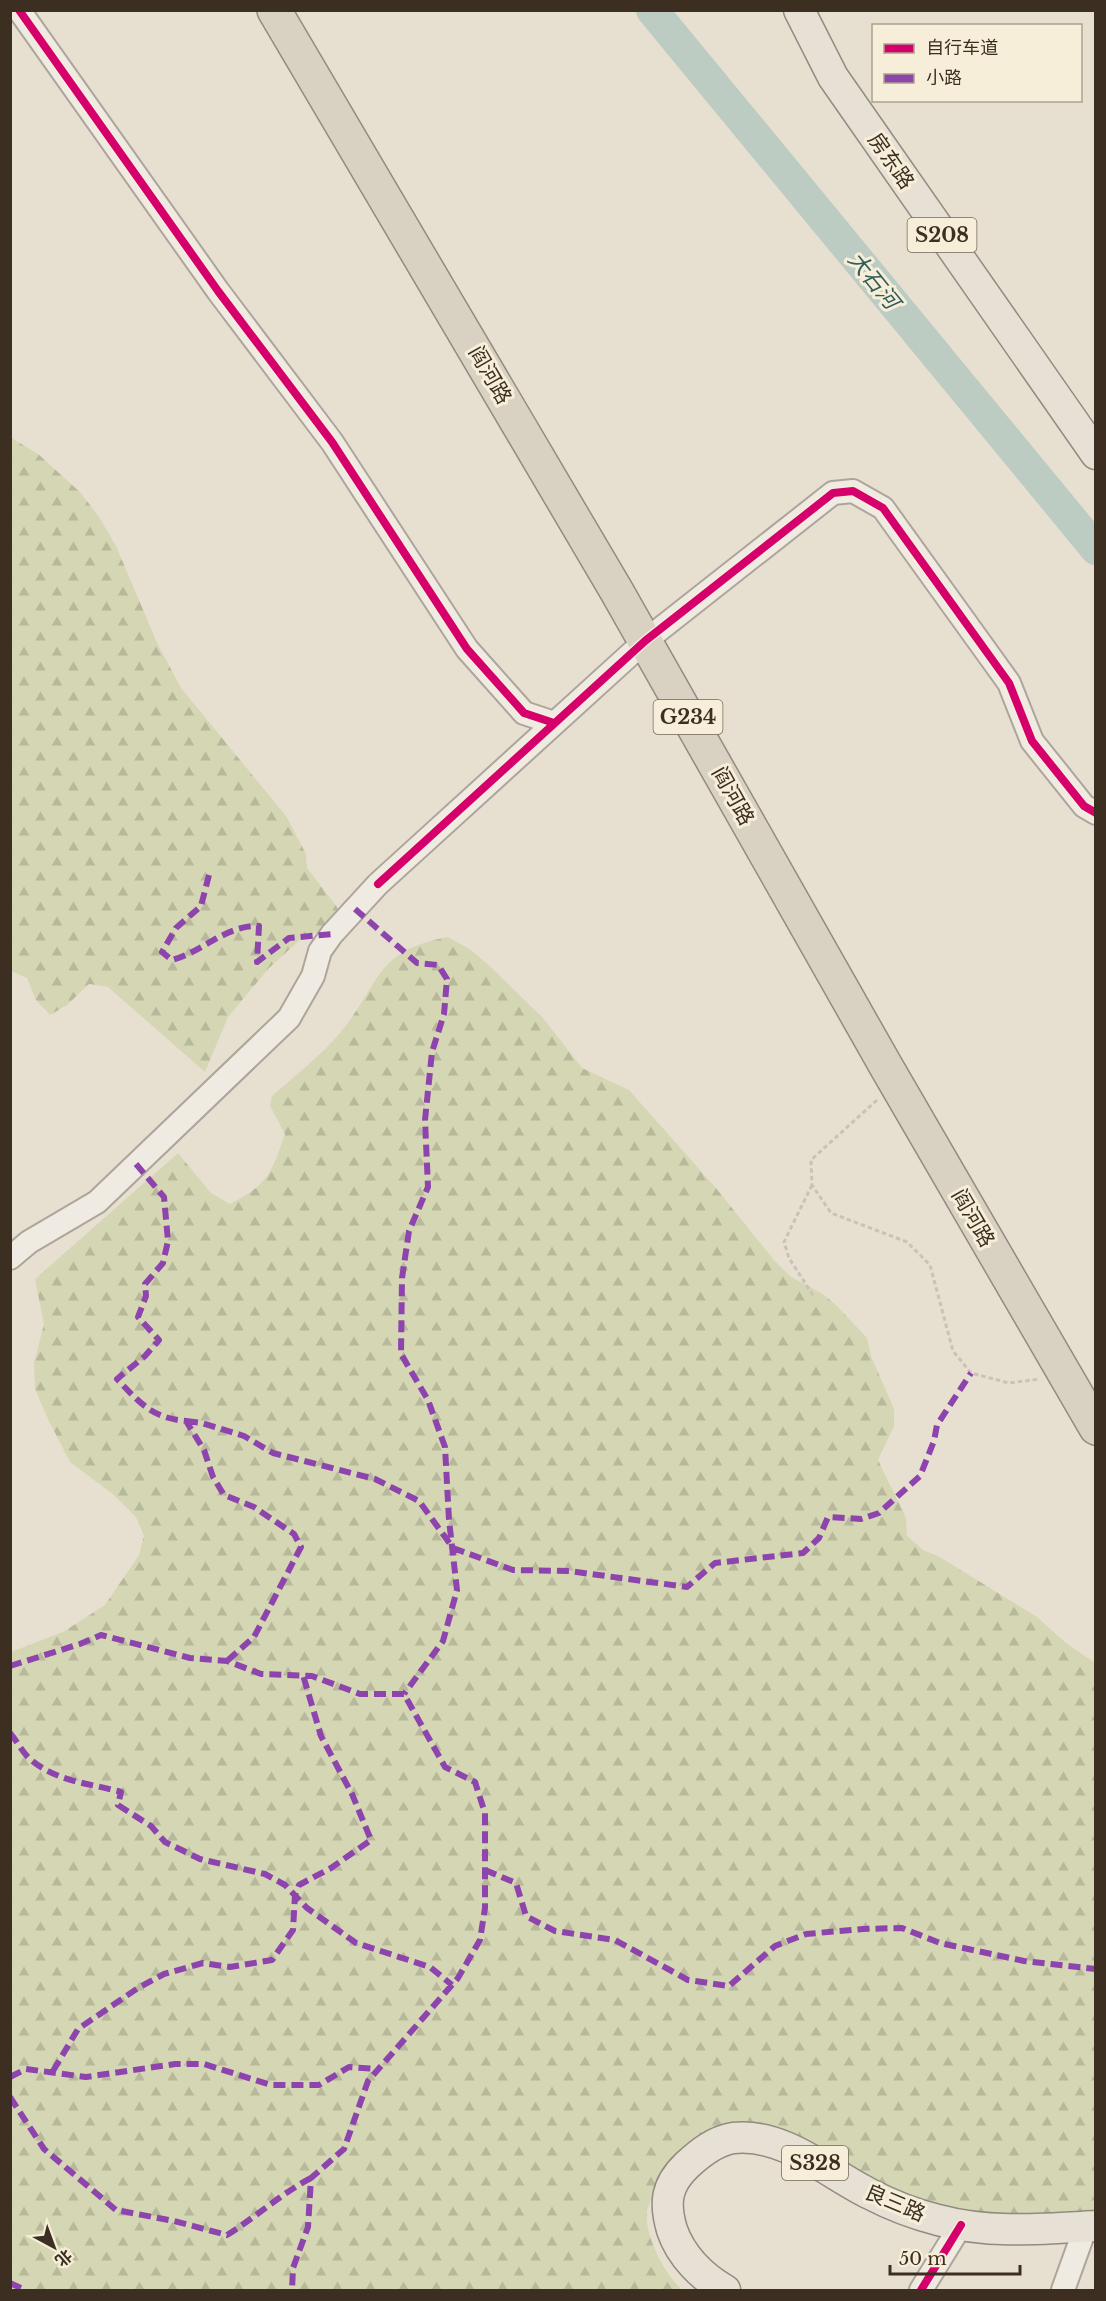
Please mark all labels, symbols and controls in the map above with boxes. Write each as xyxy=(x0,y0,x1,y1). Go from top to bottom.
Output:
legend xyxy=(872,24,1082,102)
text: 自行车道 xyxy=(926,37,998,59)
text: 小路 xyxy=(926,67,962,89)
street label: 房东路 xyxy=(862,128,920,194)
road number: S208 xyxy=(908,218,976,252)
water label: 大石河 xyxy=(842,246,907,318)
street label: 阎河路 xyxy=(463,341,517,409)
road number: G234 xyxy=(654,700,722,734)
street label: 阎河路 xyxy=(706,762,760,830)
street label: 阎河路 xyxy=(946,1184,1000,1252)
road number: S328 xyxy=(782,2146,848,2180)
street label: 良三路 xyxy=(861,2179,929,2227)
north arrow xyxy=(24,2217,84,2277)
scale bar xyxy=(890,2238,1020,2276)
text: 北 xyxy=(51,2246,76,2271)
text: 50 m xyxy=(899,2248,947,2270)

